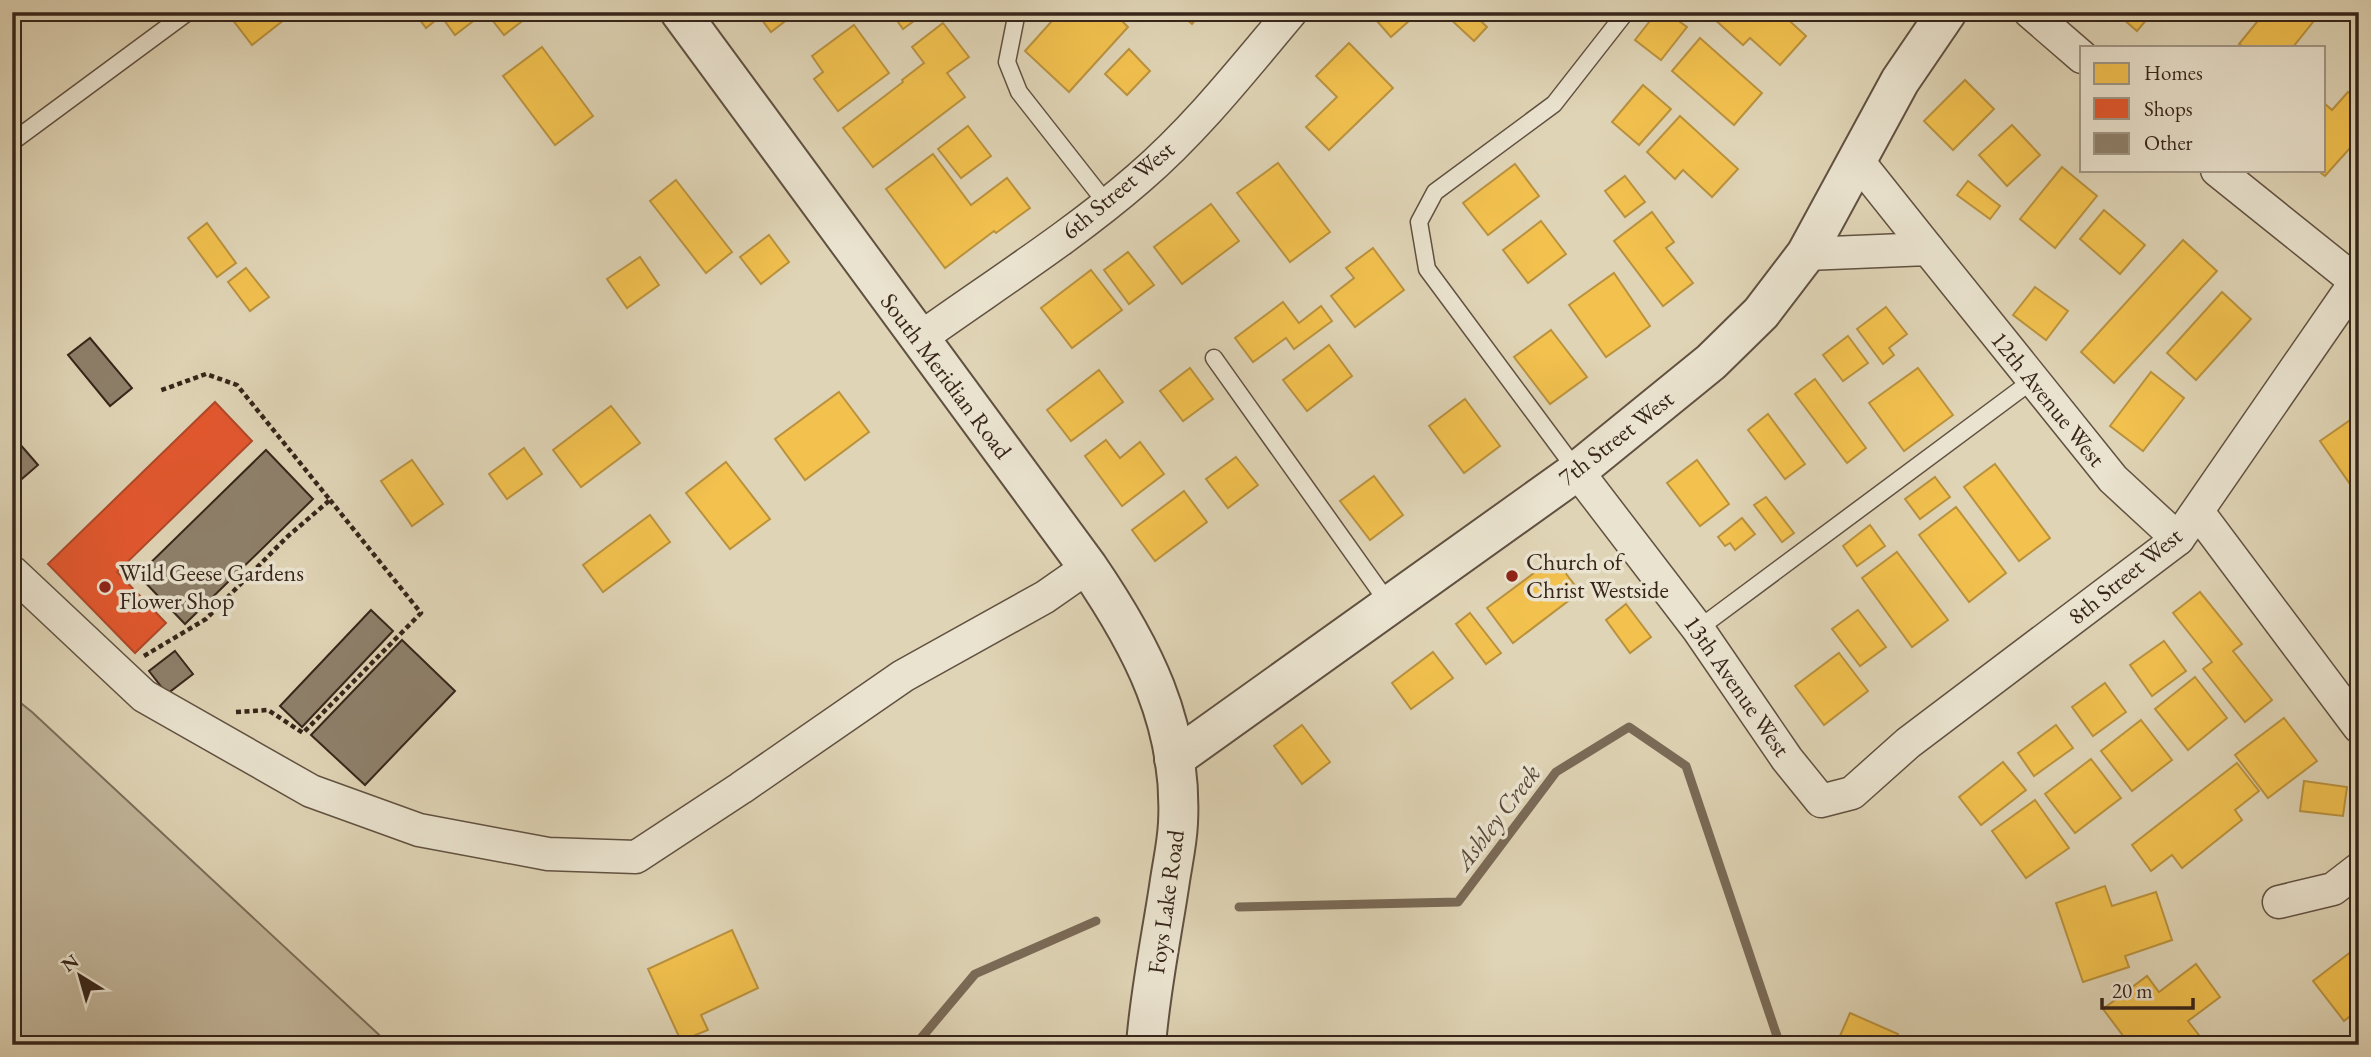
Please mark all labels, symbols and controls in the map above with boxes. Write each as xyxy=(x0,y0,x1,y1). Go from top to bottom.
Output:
legend xyxy=(2080,46,2326,172)
text: Homes xyxy=(2144,59,2203,86)
text: Shops xyxy=(2144,95,2193,122)
text: Other xyxy=(2144,129,2193,156)
street label: 6th Street West xyxy=(1055,133,1181,246)
street label: South Meridian Road xyxy=(874,286,1019,466)
street label: 12th Avenue West xyxy=(1984,325,2113,473)
street label: 7th Street West xyxy=(1552,383,1680,492)
street label: 8th Street West xyxy=(2061,520,2188,631)
place label: Church of Christ Westside xyxy=(1526,546,1669,605)
place label: Wild Geese Gardens Flower Shop xyxy=(119,557,304,616)
marker: Church of Christ Westside xyxy=(1504,568,1520,584)
marker: Wild Geese Gardens Flower Shop xyxy=(97,579,113,595)
street label: 13th Avenue West xyxy=(1677,609,1798,763)
water label: Ashley Creek xyxy=(1445,757,1548,878)
street label: Foys Lake Road xyxy=(1140,827,1191,976)
north arrow xyxy=(46,942,116,1012)
text: N xyxy=(56,948,84,977)
scale bar xyxy=(2102,966,2192,1010)
text: 20 m xyxy=(2112,977,2153,1004)

